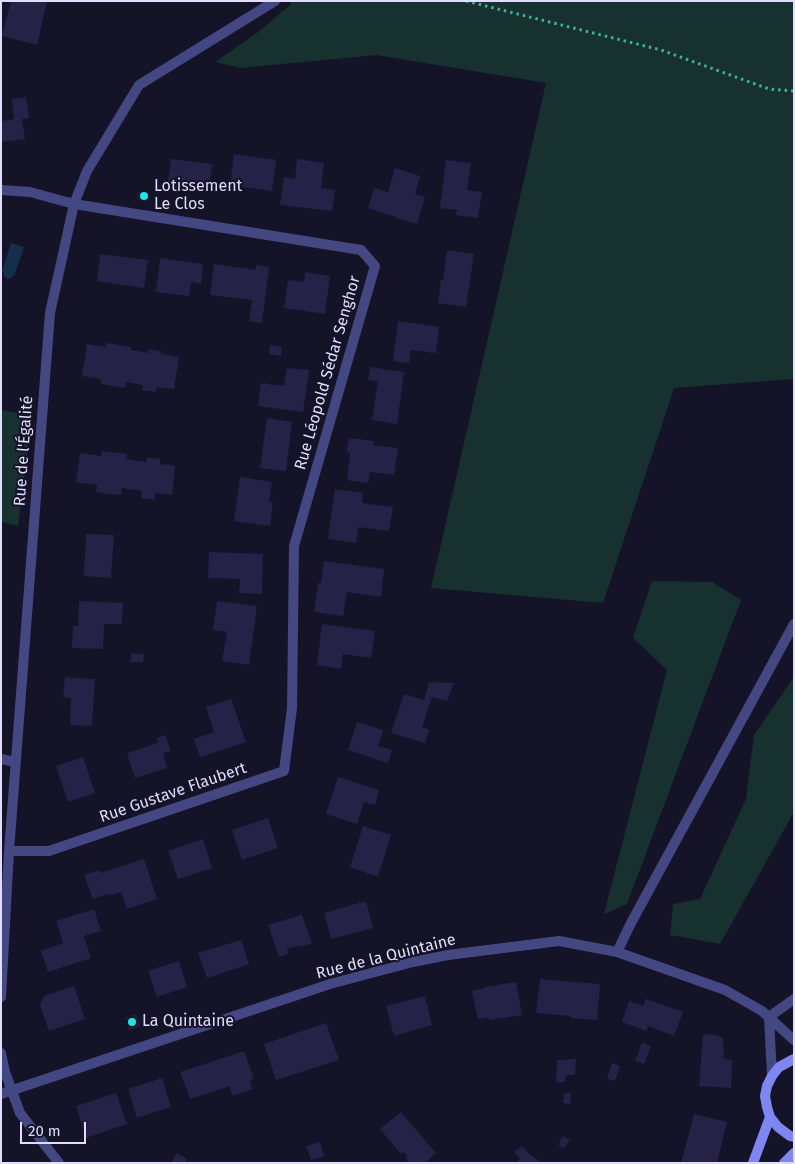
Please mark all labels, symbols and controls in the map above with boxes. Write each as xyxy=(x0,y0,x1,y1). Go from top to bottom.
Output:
place label: Lotissement Le Clos xyxy=(154,177,242,215)
marker: Lotissement Le Clos xyxy=(138,190,150,202)
street label: Rue Léopold Sédar Senghor xyxy=(291,274,365,472)
street label: Rue de l'Égalité xyxy=(11,395,37,507)
street label: Rue Gustave Flaubert xyxy=(97,759,249,827)
street label: Rue de la Quintaine xyxy=(314,930,458,984)
place label: La Quintaine xyxy=(142,1012,234,1032)
marker: La Quintaine xyxy=(126,1016,138,1028)
scale bar xyxy=(22,1112,89,1144)
text: 20 m xyxy=(28,1122,61,1140)

